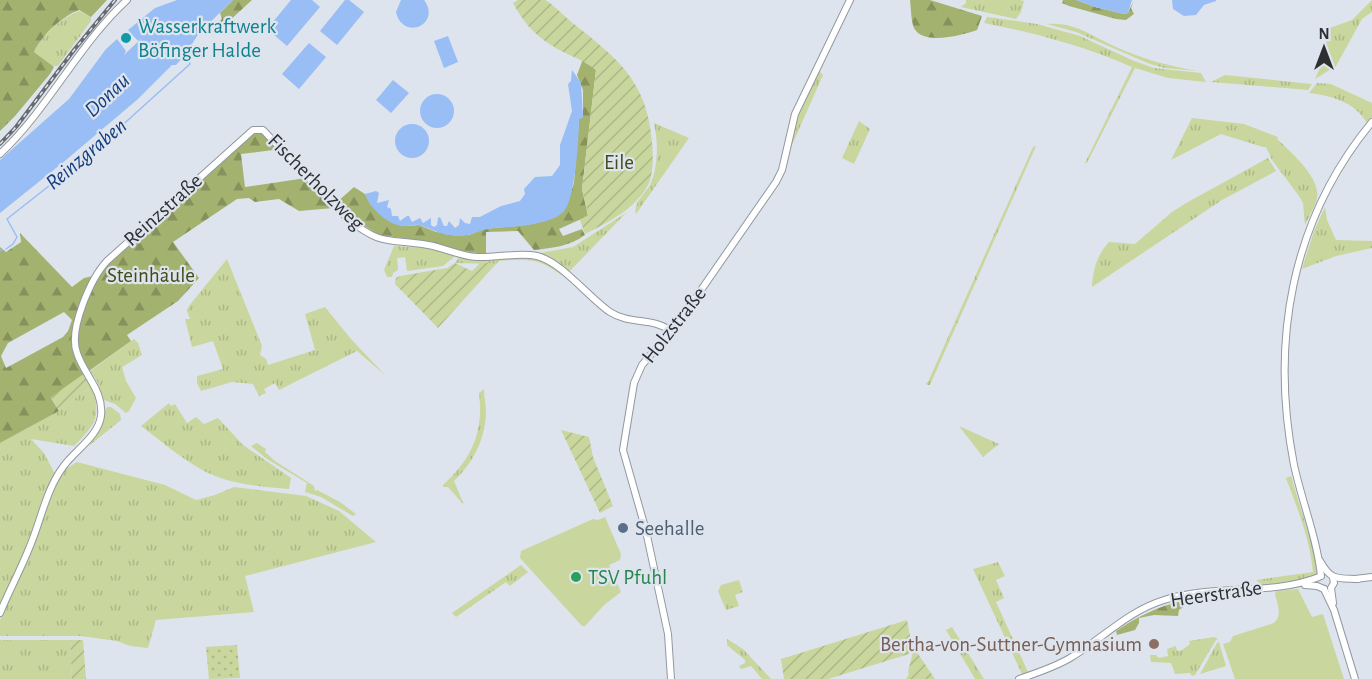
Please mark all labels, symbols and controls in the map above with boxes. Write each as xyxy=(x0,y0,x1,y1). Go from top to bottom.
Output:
place label: Wasserkraftwerk Böfinger Halde xyxy=(138,16,277,61)
north arrow xyxy=(1294,18,1354,78)
text: N xyxy=(1318,26,1330,42)
marker: Wasserkraftwerk Böfinger Halde xyxy=(119,31,133,45)
water label: Donau xyxy=(80,69,134,121)
water label: Reinzgraben xyxy=(41,114,131,194)
street label: Fischerholzweg xyxy=(264,130,369,235)
park label: Eile xyxy=(604,152,634,173)
street label: Reinzstraße xyxy=(120,170,206,250)
park label: Steinhäule xyxy=(107,265,195,286)
street label: Holzstraße xyxy=(638,283,710,367)
place label: Seehalle xyxy=(635,518,705,539)
marker: Seehalle xyxy=(616,521,630,535)
place label: TSV Pfuhl xyxy=(588,567,667,588)
marker: TSV Pfuhl xyxy=(569,570,583,584)
street label: Heerstraße xyxy=(1169,577,1263,611)
place label: Bertha-von-Suttner-Gymnasium xyxy=(880,634,1142,655)
marker: Bertha-von-Suttner-Gymnasium xyxy=(1147,637,1161,651)

